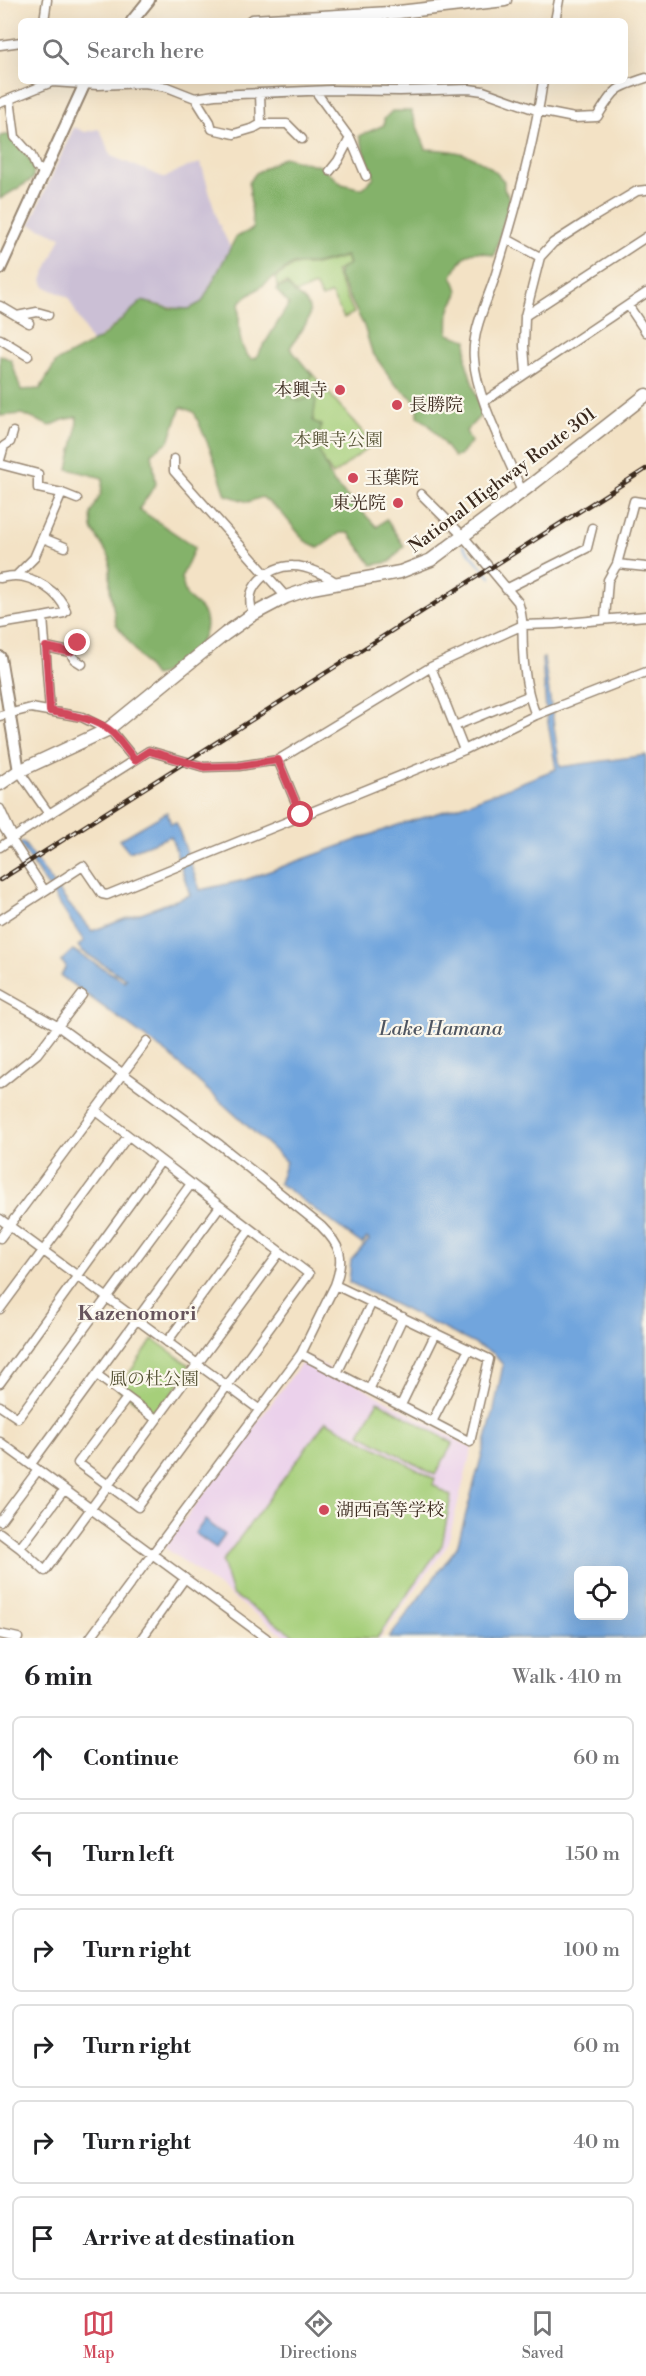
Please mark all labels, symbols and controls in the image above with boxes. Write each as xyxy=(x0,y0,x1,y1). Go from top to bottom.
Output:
search box xyxy=(18,18,628,84)
icon: search xyxy=(39,35,72,68)
text: Search here xyxy=(87,38,204,65)
place label: 本興寺 xyxy=(274,379,328,402)
marker: 本興寺 xyxy=(333,383,347,397)
place label: 長勝院 xyxy=(409,394,463,417)
marker: 長勝院 xyxy=(390,398,404,412)
street label: National Highway Route 301 xyxy=(404,402,601,558)
park label: 本興寺公園 xyxy=(293,429,383,452)
place label: 玉葉院 xyxy=(365,467,419,490)
marker: 玉葉院 xyxy=(346,471,360,485)
place label: 東光院 xyxy=(332,492,386,515)
marker: 東光院 xyxy=(391,496,405,510)
route end xyxy=(64,629,90,655)
route start xyxy=(287,801,313,827)
water label: Lake Hamana xyxy=(378,1017,504,1042)
district label: Kazenomori xyxy=(78,1302,197,1327)
park label: 風の杜公園 xyxy=(109,1368,199,1391)
place label: 湖西高等学校 xyxy=(336,1499,444,1522)
marker: 湖西高等学校 xyxy=(317,1503,331,1517)
map controls xyxy=(574,1566,628,1620)
button: locate xyxy=(574,1566,628,1620)
text: 6 min xyxy=(24,1661,92,1693)
text: Walk · 410 m xyxy=(512,1665,622,1690)
icon: ahead xyxy=(26,1742,59,1775)
text: Continue xyxy=(83,1745,179,1772)
text: 60 m xyxy=(573,1746,620,1771)
icon: left xyxy=(26,1838,59,1871)
text: Turn left xyxy=(83,1841,174,1868)
text: 150 m xyxy=(565,1842,620,1867)
icon: right xyxy=(26,1934,59,1967)
text: Turn right xyxy=(83,1937,191,1964)
text: 100 m xyxy=(564,1938,620,1963)
icon: right xyxy=(26,2030,59,2063)
text: Turn right xyxy=(83,2033,191,2060)
text: 60 m xyxy=(573,2034,620,2059)
icon: right xyxy=(26,2126,59,2159)
text: Turn right xyxy=(83,2129,191,2156)
text: 40 m xyxy=(573,2130,620,2155)
icon: arrive xyxy=(26,2222,59,2255)
text: Arrive at destination xyxy=(83,2225,295,2252)
tab: Map xyxy=(82,2307,115,2363)
tab: Directions xyxy=(280,2307,357,2363)
tab: Saved xyxy=(522,2307,564,2363)

